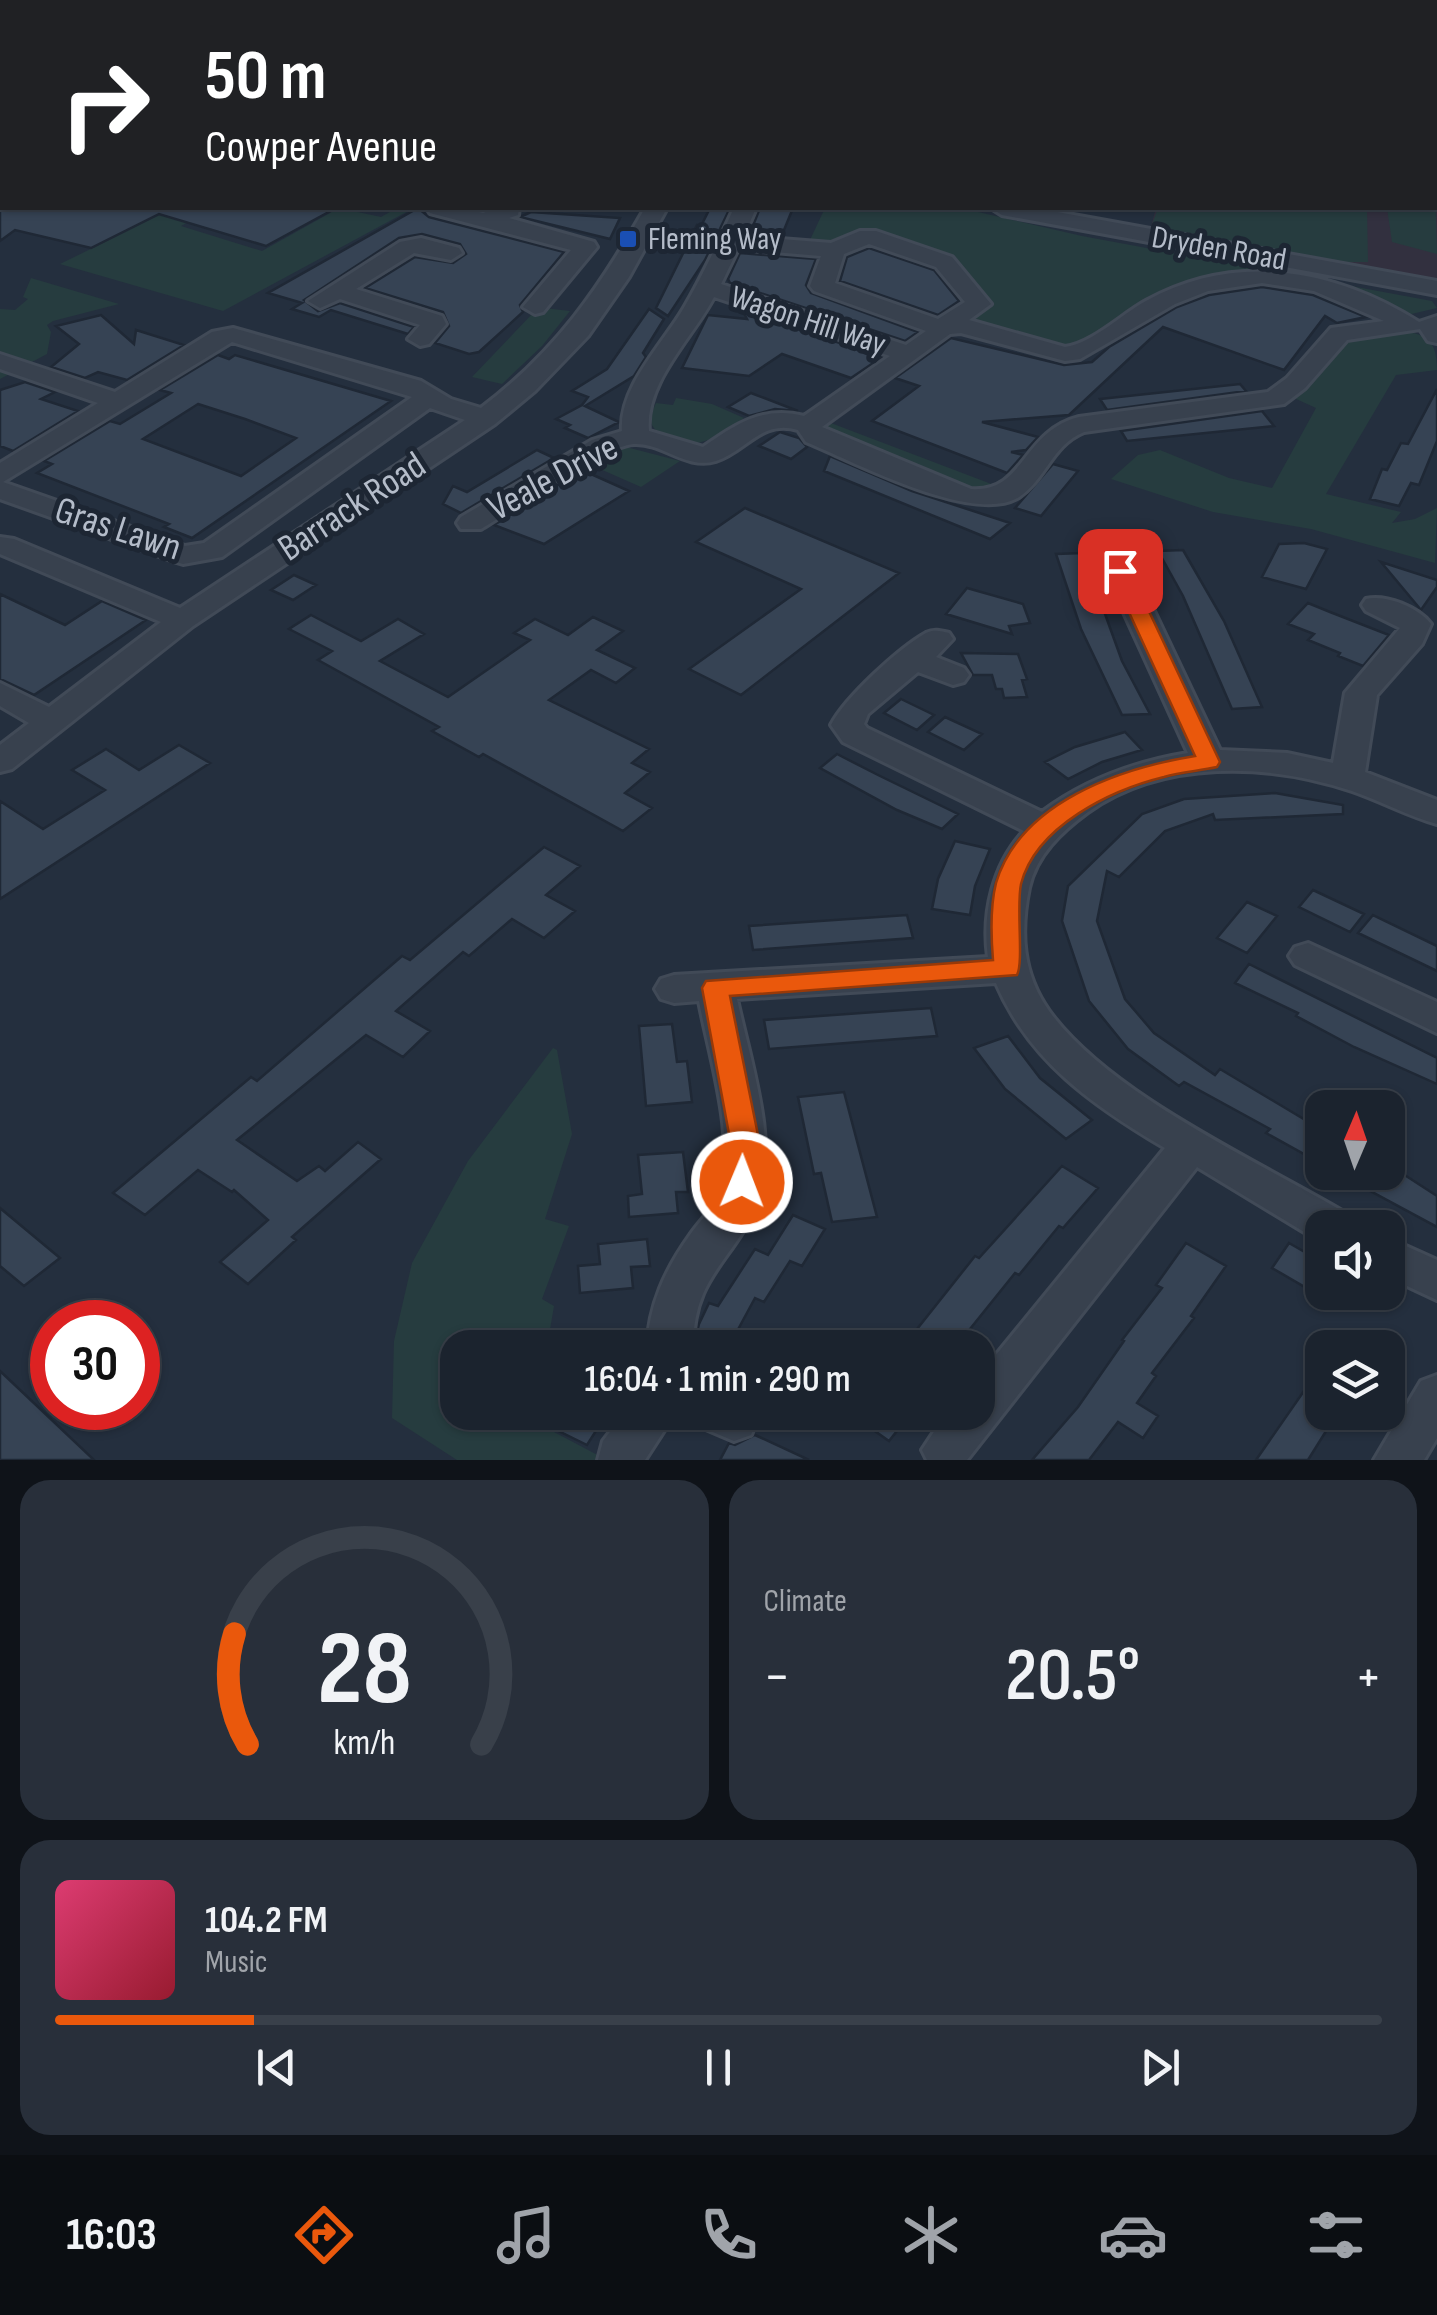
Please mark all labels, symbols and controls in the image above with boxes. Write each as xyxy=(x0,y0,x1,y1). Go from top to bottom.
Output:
text: 50 m xyxy=(205,35,326,119)
icon: right xyxy=(40,40,170,170)
text: Cowper Avenue xyxy=(205,120,437,175)
street label: Dryden Road xyxy=(1149,218,1289,280)
place label: Fleming Way xyxy=(648,220,781,259)
marker: Fleming Way xyxy=(617,228,639,250)
street label: Wagon Hill Way xyxy=(726,278,890,364)
street label: Veale Drive xyxy=(480,425,626,531)
street label: Barrack Road xyxy=(270,443,434,571)
street label: Gras Lawn xyxy=(49,488,187,570)
pin xyxy=(1078,529,1163,614)
icon: arrive xyxy=(1093,544,1148,599)
north arrow xyxy=(1305,1090,1405,1190)
map controls xyxy=(1305,1090,1405,1430)
position arrow xyxy=(690,1130,794,1234)
button: sound xyxy=(1305,1210,1405,1310)
speed limit sign: 30 xyxy=(30,1300,160,1430)
button: layers xyxy=(1305,1330,1405,1430)
text: 16:04 · 1 min · 290 m xyxy=(584,1357,851,1402)
text: Climate xyxy=(764,1582,847,1621)
text: 28 xyxy=(317,1608,412,1733)
text: 20.5° xyxy=(1005,1631,1140,1722)
text: − xyxy=(764,1644,790,1711)
text: + xyxy=(1355,1644,1382,1711)
text: km/h xyxy=(333,1722,395,1765)
text: 104.2 FM xyxy=(205,1898,328,1943)
text: Music xyxy=(205,1943,268,1982)
icon: previous xyxy=(249,2040,304,2095)
icon: pause xyxy=(691,2040,746,2095)
icon: next xyxy=(1133,2040,1188,2095)
icon: directions xyxy=(289,2200,359,2270)
icon: music xyxy=(491,2200,561,2270)
icon: phone xyxy=(694,2200,764,2270)
icon: climate xyxy=(896,2200,966,2270)
icon: car xyxy=(1098,2200,1168,2270)
icon: filters xyxy=(1301,2200,1371,2270)
text: 16:03 xyxy=(66,2208,157,2263)

